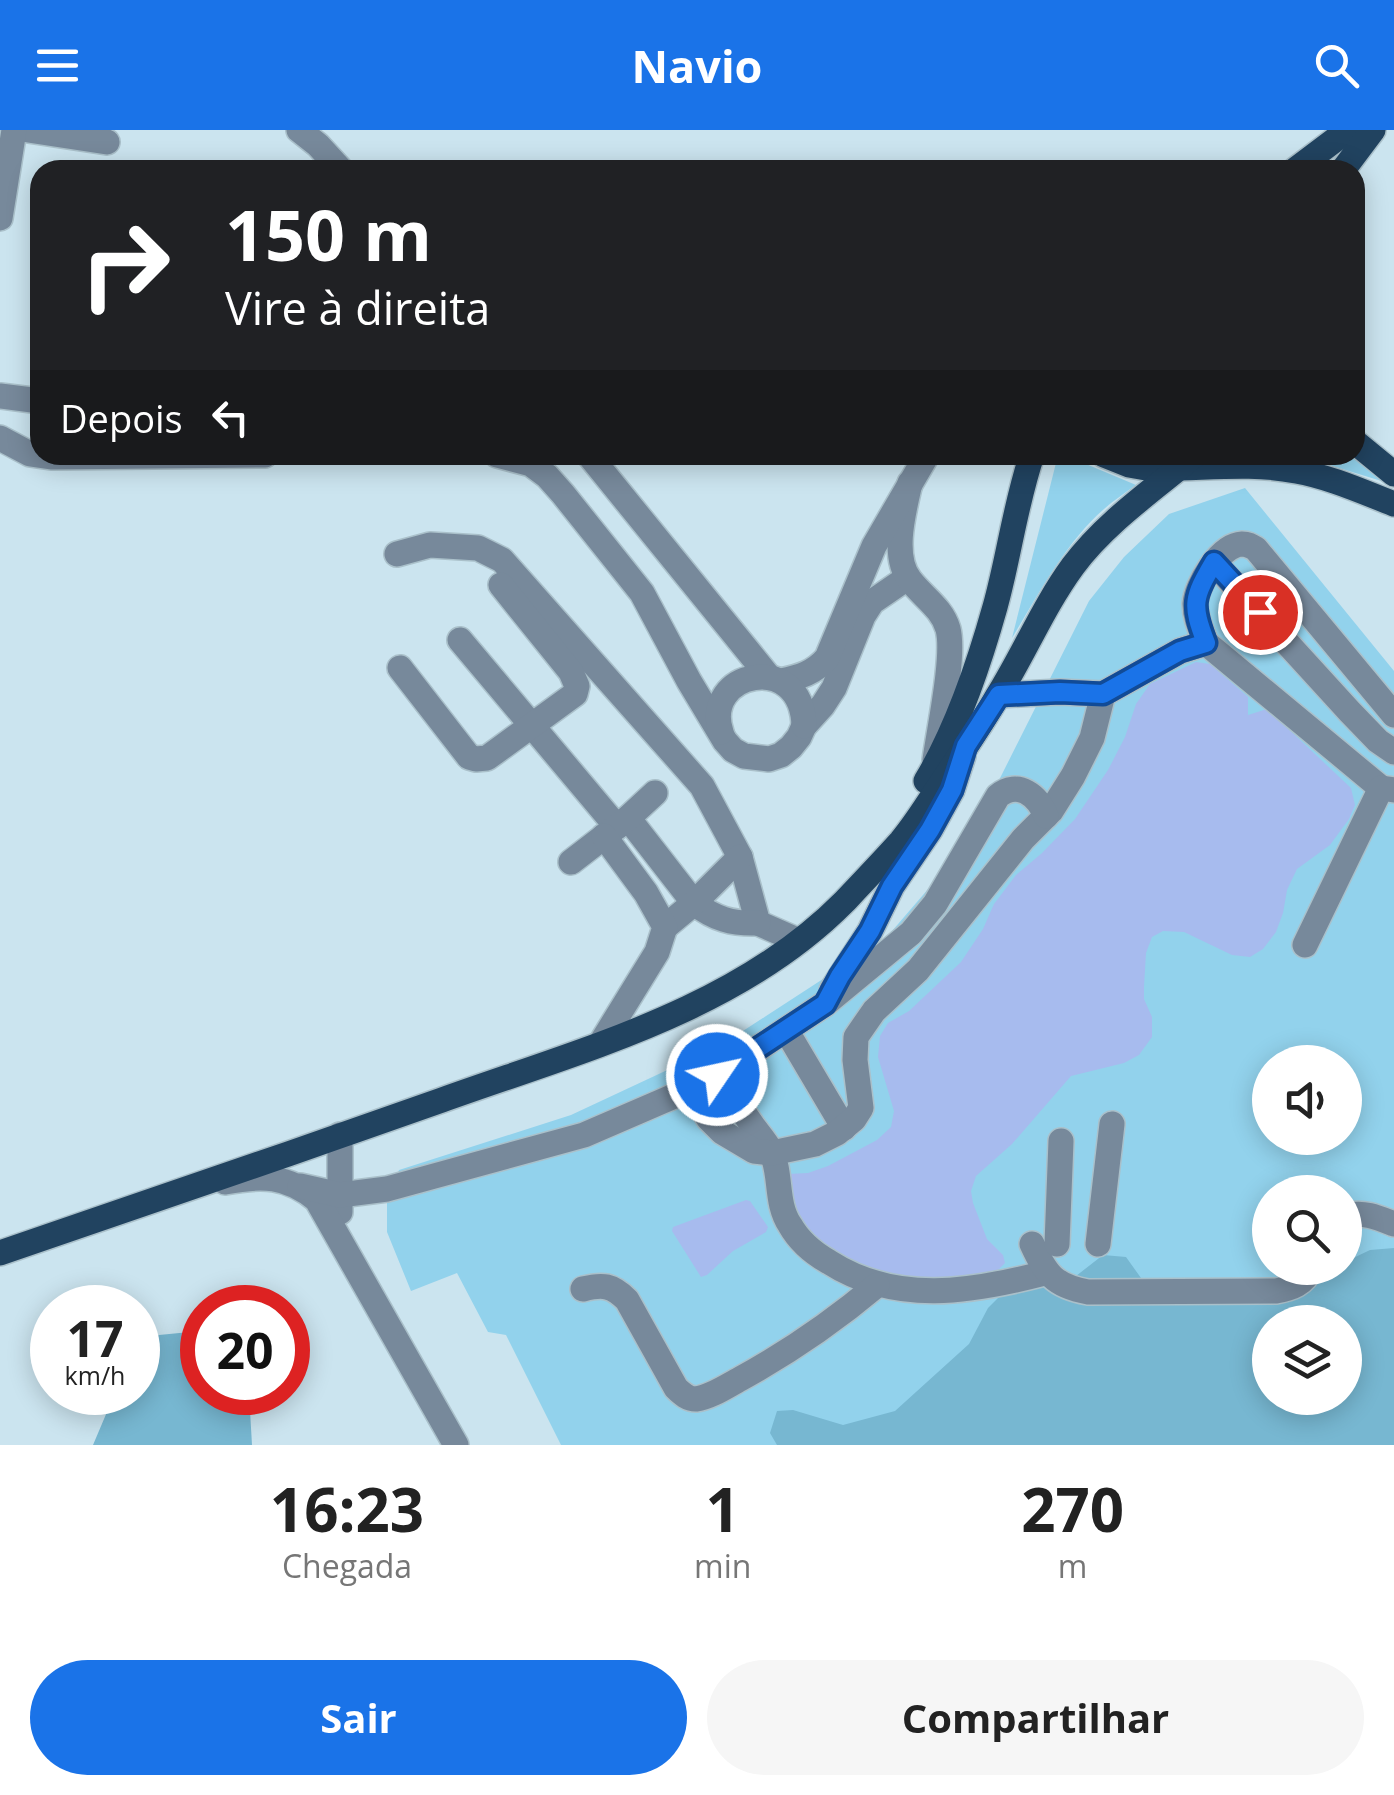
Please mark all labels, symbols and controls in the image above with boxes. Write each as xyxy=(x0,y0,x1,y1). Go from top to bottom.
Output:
text: Navio xyxy=(632,35,762,96)
icon: menu xyxy=(30,38,85,93)
icon: search xyxy=(1309,38,1364,93)
text: 150 m xyxy=(225,186,432,282)
icon: right xyxy=(60,200,190,330)
text: Vire à direita xyxy=(225,277,490,338)
icon: left xyxy=(203,390,258,445)
text: Depois xyxy=(60,392,183,444)
pin xyxy=(1218,570,1303,655)
icon: arrive xyxy=(1233,585,1288,640)
position arrow xyxy=(665,1023,769,1127)
map controls xyxy=(1252,1045,1362,1415)
button: sound xyxy=(1252,1045,1362,1155)
button: search xyxy=(1252,1175,1362,1285)
speed limit sign: 20 xyxy=(180,1285,310,1415)
text: 17 xyxy=(66,1304,124,1372)
button: layers xyxy=(1252,1305,1362,1415)
text: km/h xyxy=(65,1358,125,1392)
text: 16:23 xyxy=(270,1468,424,1550)
text: 1 xyxy=(706,1468,740,1550)
text: 270 xyxy=(1021,1468,1124,1550)
text: Chegada xyxy=(282,1544,412,1587)
text: min xyxy=(694,1544,751,1587)
text: m xyxy=(1058,1544,1087,1587)
button: Sair xyxy=(30,1660,687,1775)
button: Compartilhar xyxy=(707,1660,1364,1775)

